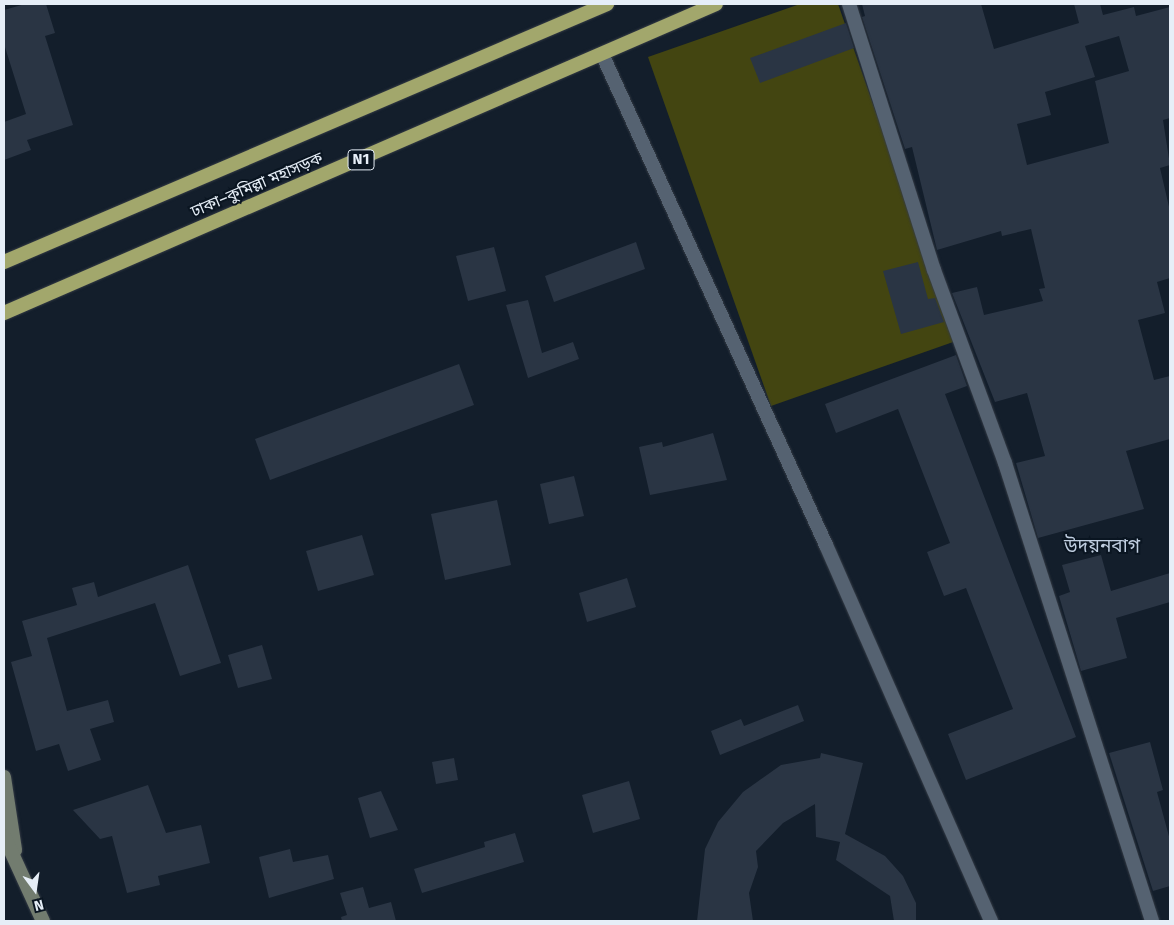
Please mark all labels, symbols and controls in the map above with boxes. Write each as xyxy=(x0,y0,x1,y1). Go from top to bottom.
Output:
road number: N1 xyxy=(347,148,375,172)
street label: ঢাকা–কুমিল্লা মহাসড়ক xyxy=(188,149,326,221)
district label: উদয়নবাগ xyxy=(1064,535,1140,557)
north arrow xyxy=(10,865,60,915)
text: N xyxy=(32,896,45,914)

